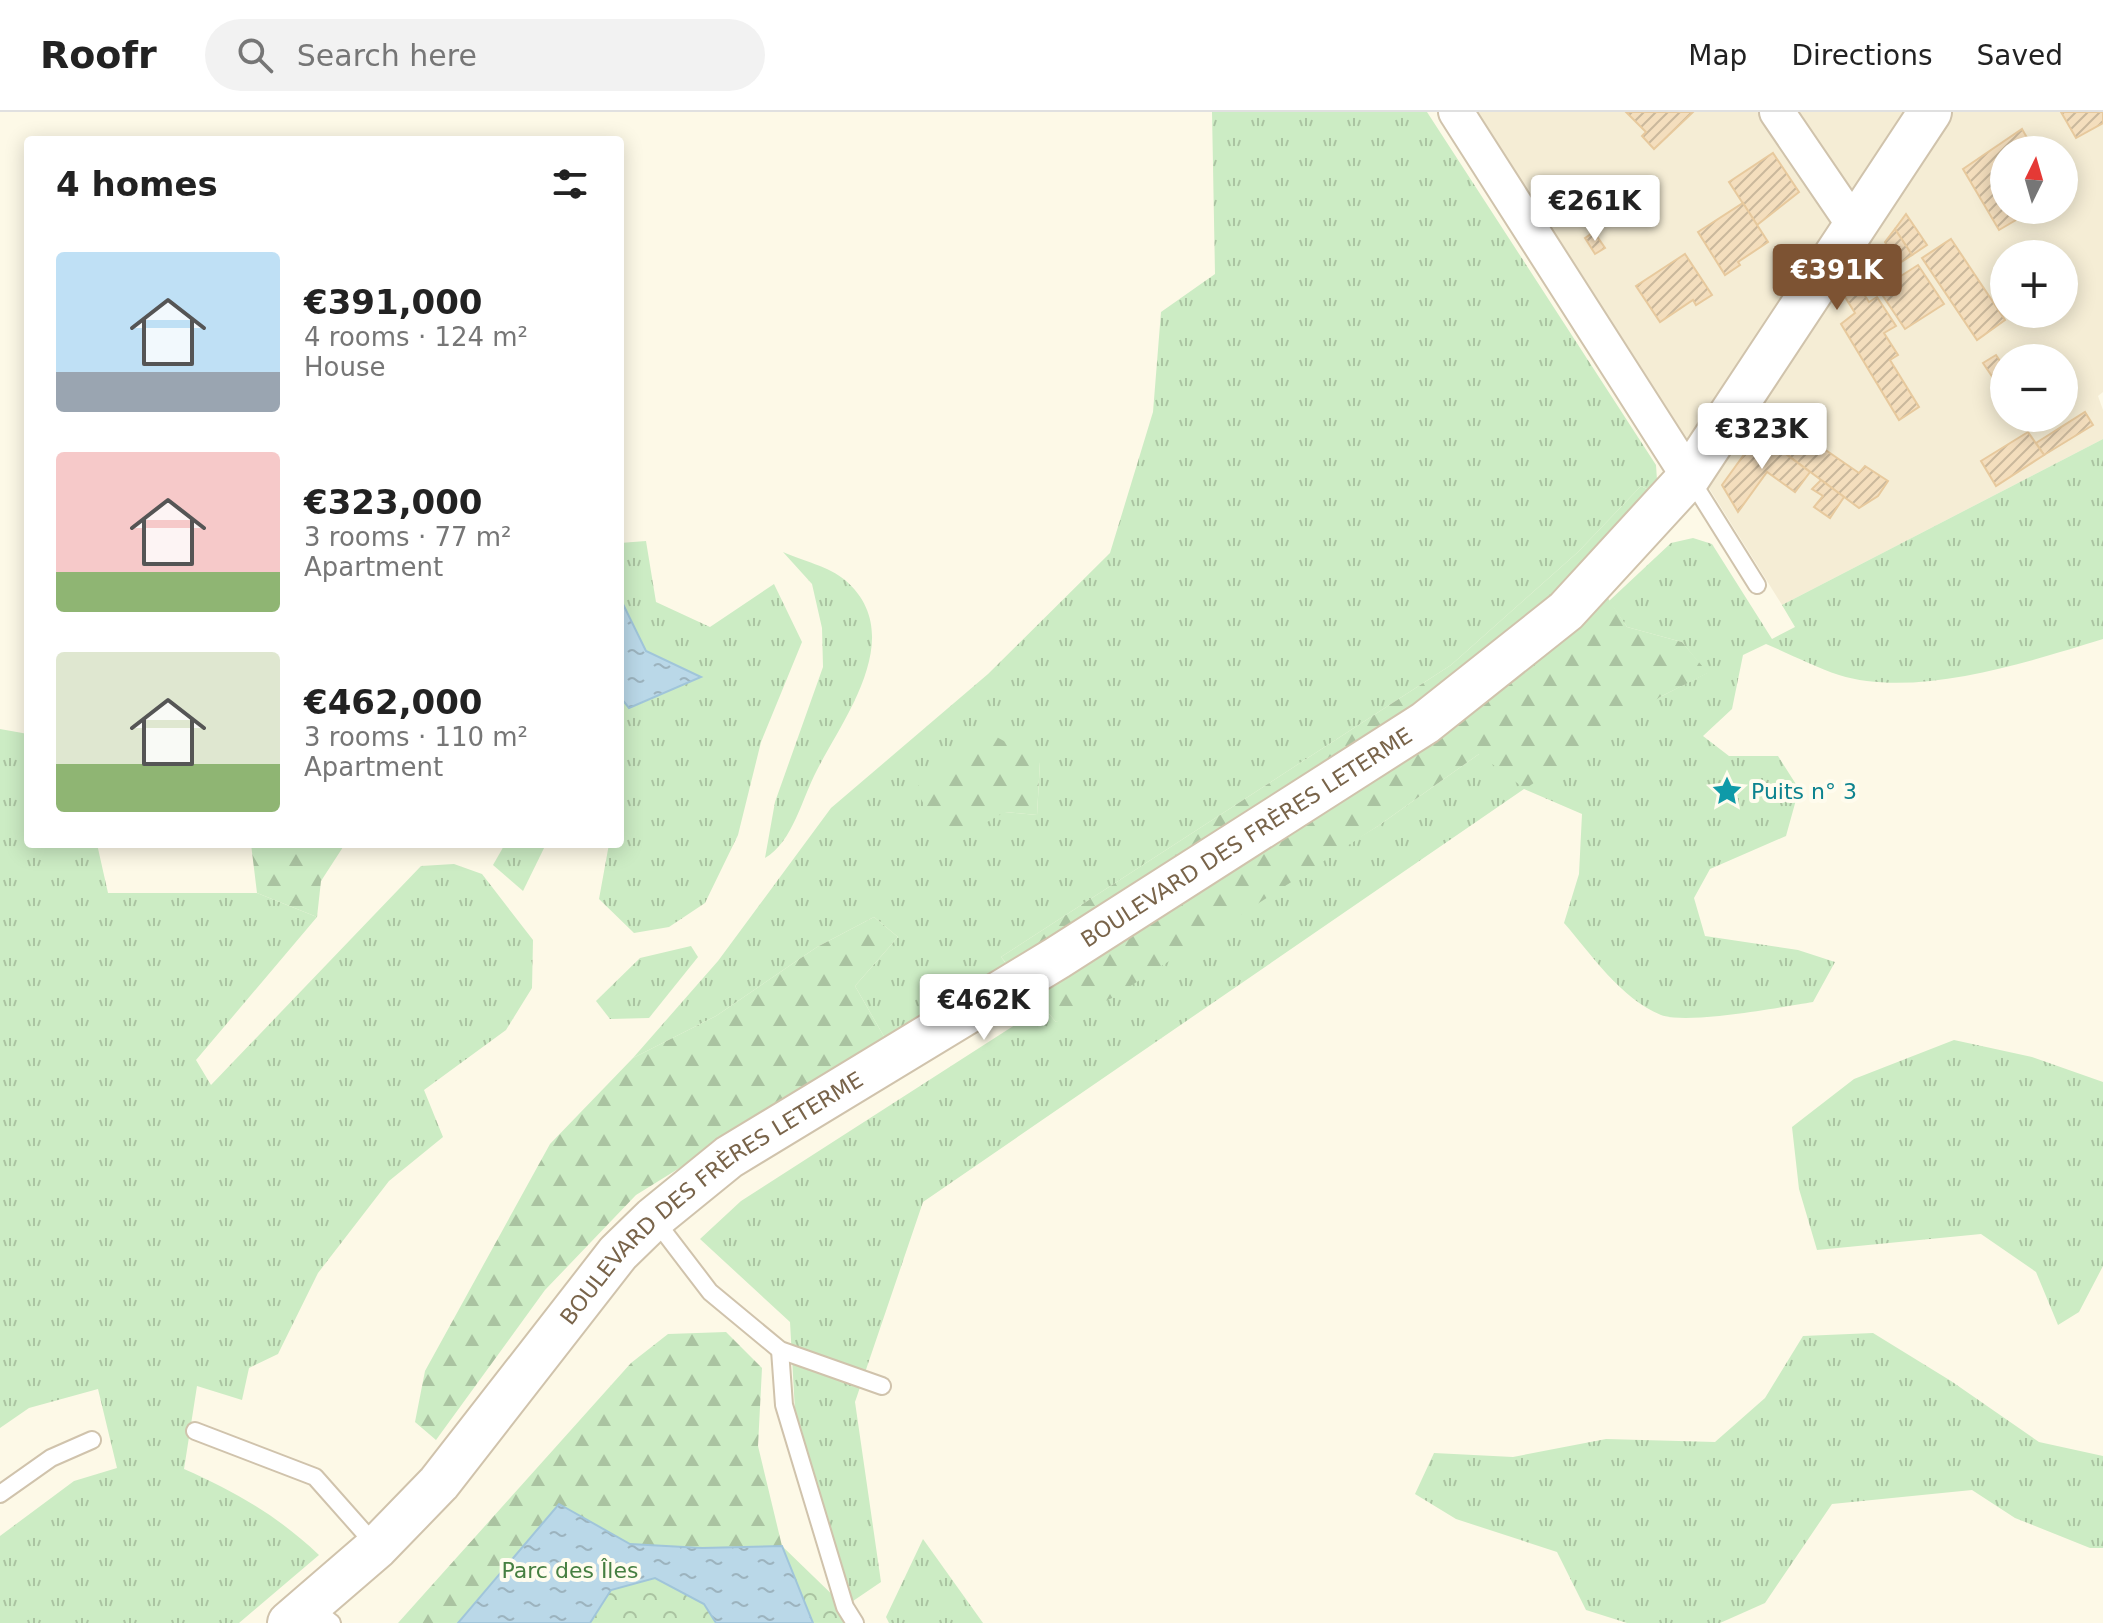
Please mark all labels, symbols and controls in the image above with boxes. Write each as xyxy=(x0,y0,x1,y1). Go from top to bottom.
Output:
search box xyxy=(205,19,765,91)
text: Roofr xyxy=(40,33,157,77)
icon: search xyxy=(233,33,277,77)
text: Search here xyxy=(297,38,477,73)
text: Map xyxy=(1688,39,1747,72)
text: Directions xyxy=(1791,39,1932,72)
text: Saved xyxy=(1976,39,2063,72)
north arrow xyxy=(1990,136,2078,224)
map controls xyxy=(1990,136,2078,432)
icon: filters xyxy=(548,162,592,206)
text: 4 homes xyxy=(56,164,218,204)
pin: €261K xyxy=(1539,175,1651,243)
text: €261K xyxy=(1549,186,1641,216)
button: + xyxy=(1990,240,2078,328)
pin: €391K xyxy=(1781,244,1893,312)
text: €391K xyxy=(1791,255,1883,285)
text: €391,000 xyxy=(304,282,483,322)
icon: home xyxy=(120,284,216,380)
text: 4 rooms · 124 m² xyxy=(304,322,528,352)
button: − xyxy=(1990,344,2078,432)
text: House xyxy=(304,352,385,382)
pin: €323K xyxy=(1706,403,1818,471)
text: €323K xyxy=(1716,414,1808,444)
text: €323,000 xyxy=(304,482,483,522)
icon: home xyxy=(120,484,216,580)
text: 3 rooms · 77 m² xyxy=(304,522,512,552)
text: Apartment xyxy=(304,552,443,582)
text: €462,000 xyxy=(304,682,483,722)
icon: home xyxy=(120,684,216,780)
text: 3 rooms · 110 m² xyxy=(304,722,528,752)
street label: BOULEVARD DES FRÈRES LETERME xyxy=(1076,722,1417,952)
text: Apartment xyxy=(304,752,443,782)
place icon: Puits n° 3 xyxy=(1710,774,1744,808)
place label: Puits n° 3 xyxy=(1751,779,1857,804)
pin: €462K xyxy=(928,974,1040,1042)
text: €462K xyxy=(938,985,1030,1015)
street label: BOULEVARD DES FRÈRES LETERME xyxy=(555,1066,867,1329)
park label: Parc des Îles xyxy=(502,1558,638,1583)

